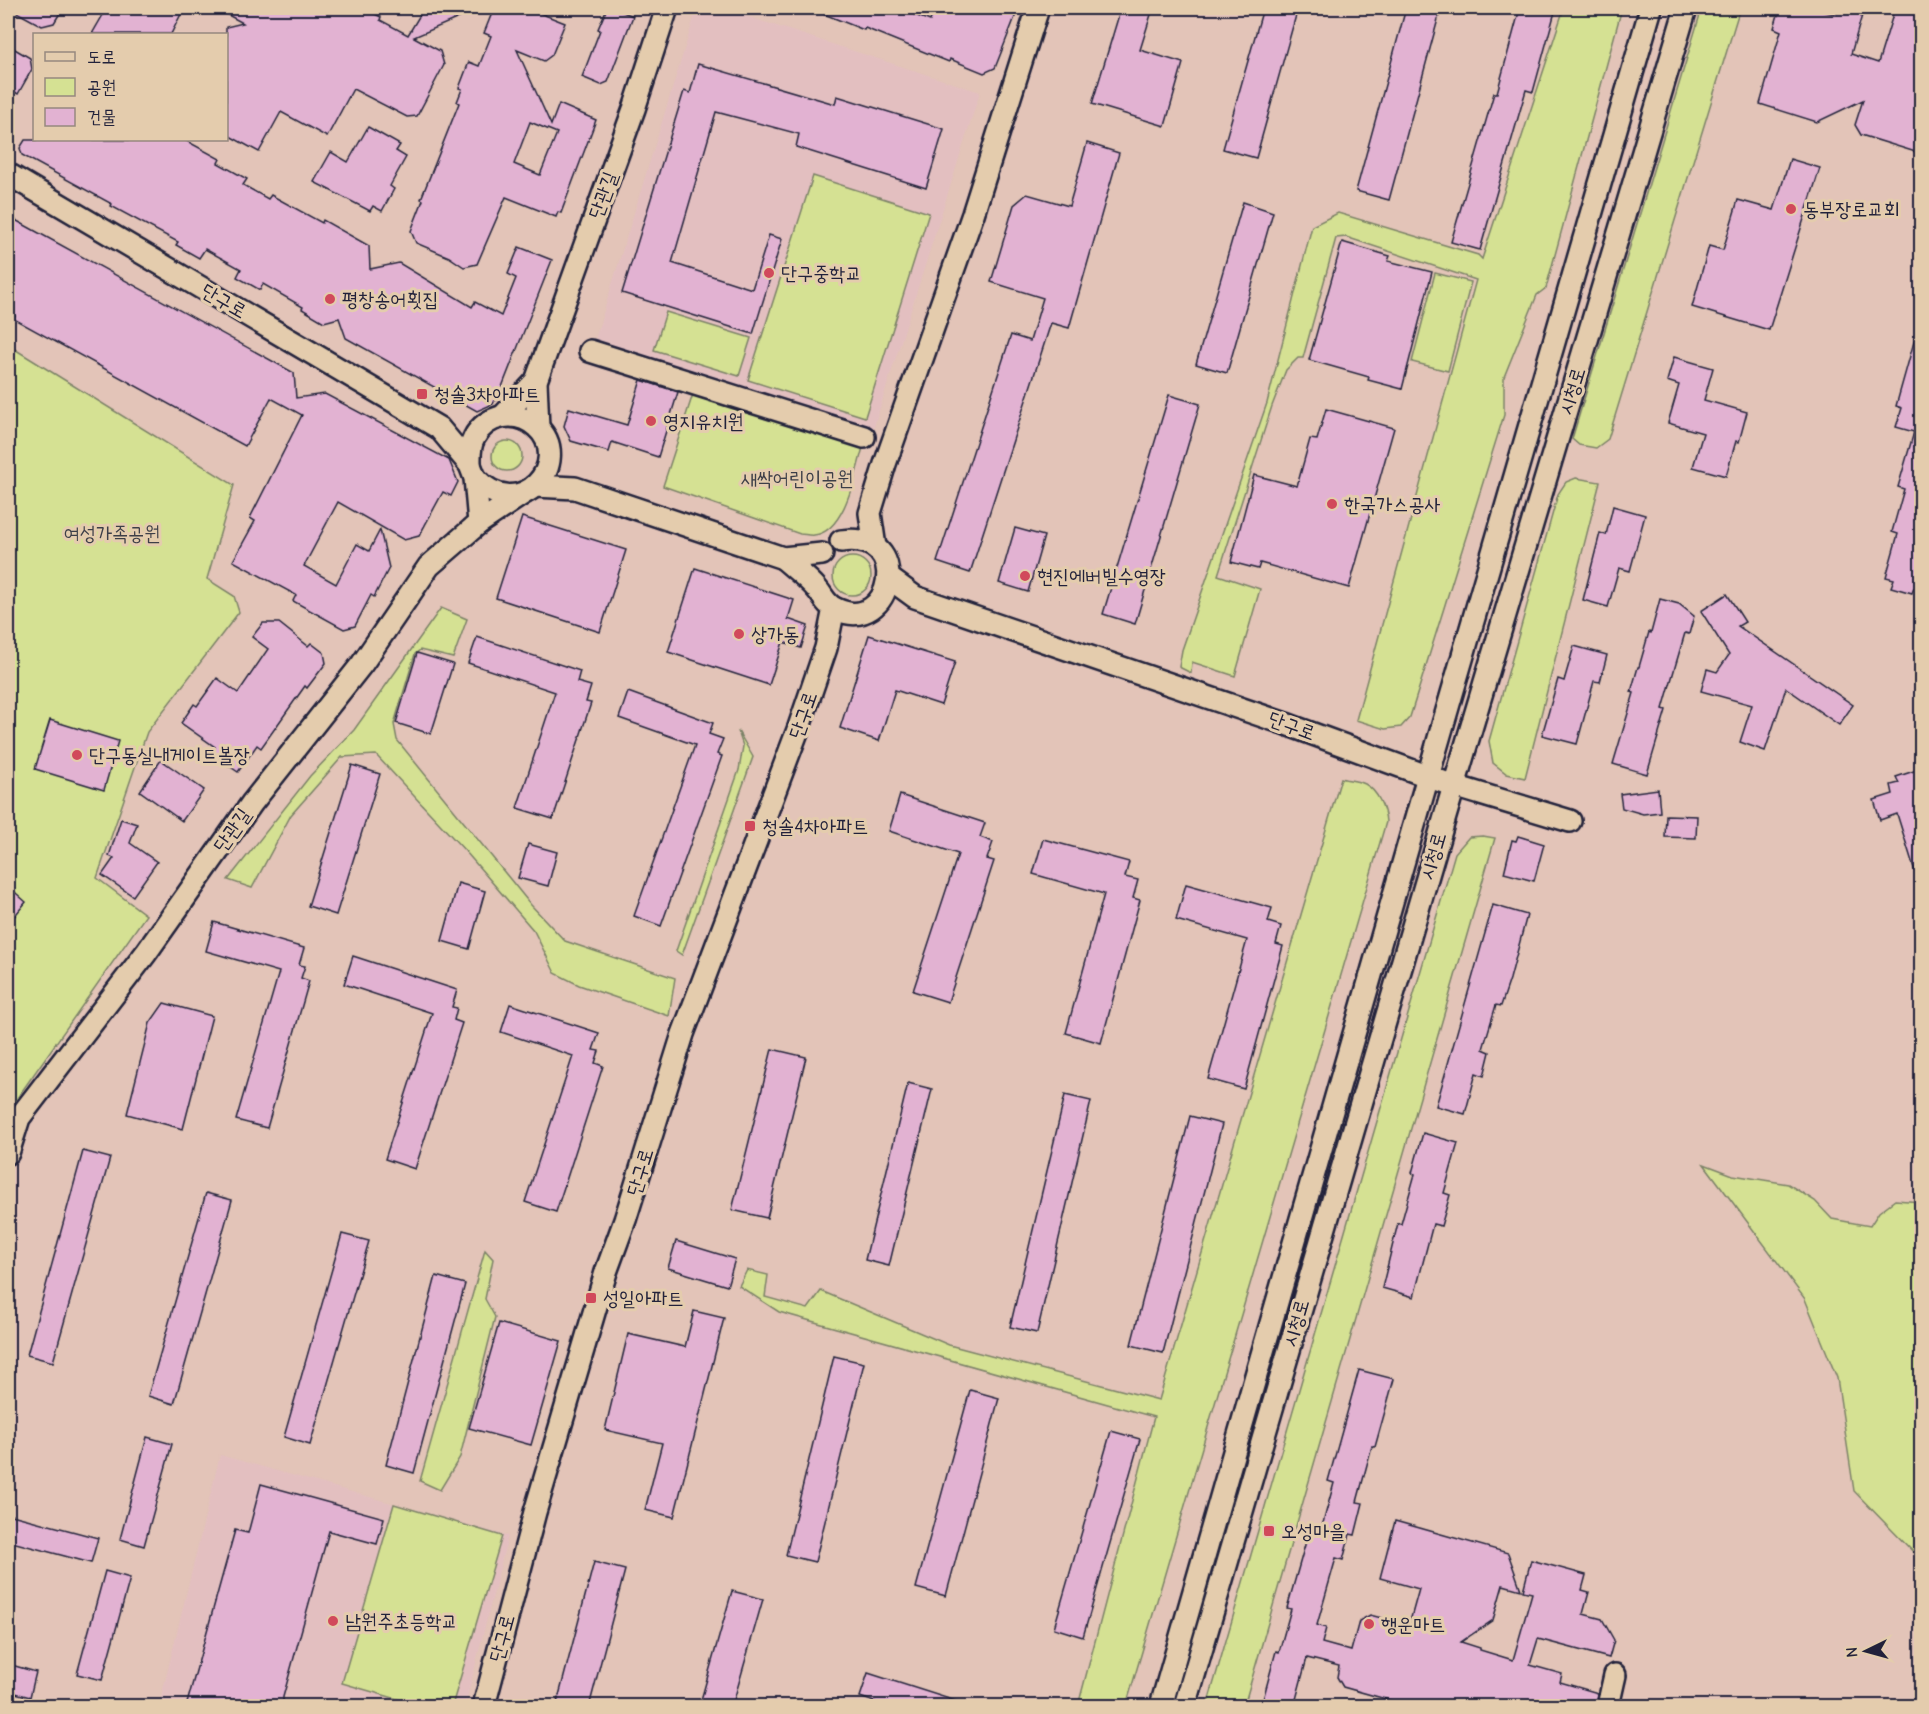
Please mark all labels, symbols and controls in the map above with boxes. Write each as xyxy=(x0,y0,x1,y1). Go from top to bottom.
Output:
legend xyxy=(33,33,228,141)
text: 도로 xyxy=(87,47,116,68)
text: 공원 xyxy=(87,77,116,98)
text: 건물 xyxy=(87,107,116,128)
street label: 단관길 xyxy=(584,168,622,222)
place label: 동부장로교회 xyxy=(1803,198,1900,221)
marker: 동부장로교회 xyxy=(1784,202,1798,216)
place label: 단구중학교 xyxy=(781,262,861,285)
marker: 단구중학교 xyxy=(762,266,776,280)
street label: 단구로 xyxy=(197,279,251,323)
place label: 평창송어횟집 xyxy=(342,288,439,311)
marker: 평창송어횟집 xyxy=(323,292,337,306)
street label: 시청로 xyxy=(1554,365,1590,417)
place label: 청솔3차아파트 xyxy=(434,383,541,406)
marker: 청솔3차아파트 xyxy=(415,387,429,401)
place label: 영지유치원 xyxy=(663,410,743,433)
marker: 영지유치원 xyxy=(644,414,658,428)
park label: 새싹어린이공원 xyxy=(741,467,853,490)
place label: 한국가스공사 xyxy=(1344,493,1441,516)
marker: 한국가스공사 xyxy=(1325,497,1339,511)
park label: 여성가족공원 xyxy=(64,522,160,545)
place label: 현진에버빌수영장 xyxy=(1037,565,1166,588)
marker: 현진에버빌수영장 xyxy=(1018,569,1032,583)
place label: 상가동 xyxy=(751,623,799,646)
marker: 상가동 xyxy=(732,627,746,641)
street label: 단구로 xyxy=(784,688,822,742)
street label: 단구로 xyxy=(1265,707,1319,745)
place label: 단구동실내게이트볼장 xyxy=(89,744,250,767)
marker: 단구동실내게이트볼장 xyxy=(70,748,84,762)
street label: 단관길 xyxy=(209,804,255,856)
place label: 청솔4차아파트 xyxy=(762,815,868,838)
marker: 청솔4차아파트 xyxy=(743,819,757,833)
street label: 시청로 xyxy=(1415,830,1451,882)
street label: 단구로 xyxy=(622,1146,658,1198)
place label: 성일아파트 xyxy=(603,1287,683,1310)
marker: 성일아파트 xyxy=(584,1291,598,1305)
street label: 시청로 xyxy=(1278,1297,1314,1349)
place label: 오성마을 xyxy=(1281,1520,1345,1543)
marker: 오성마을 xyxy=(1262,1524,1276,1538)
place label: 남원주초등학교 xyxy=(345,1610,458,1633)
street label: 단구로 xyxy=(485,1612,519,1664)
place label: 행운마트 xyxy=(1381,1613,1445,1636)
marker: 남원주초등학교 xyxy=(326,1614,340,1628)
marker: 행운마트 xyxy=(1362,1617,1376,1631)
north arrow xyxy=(1836,1621,1896,1681)
text: N xyxy=(1843,1646,1861,1658)

